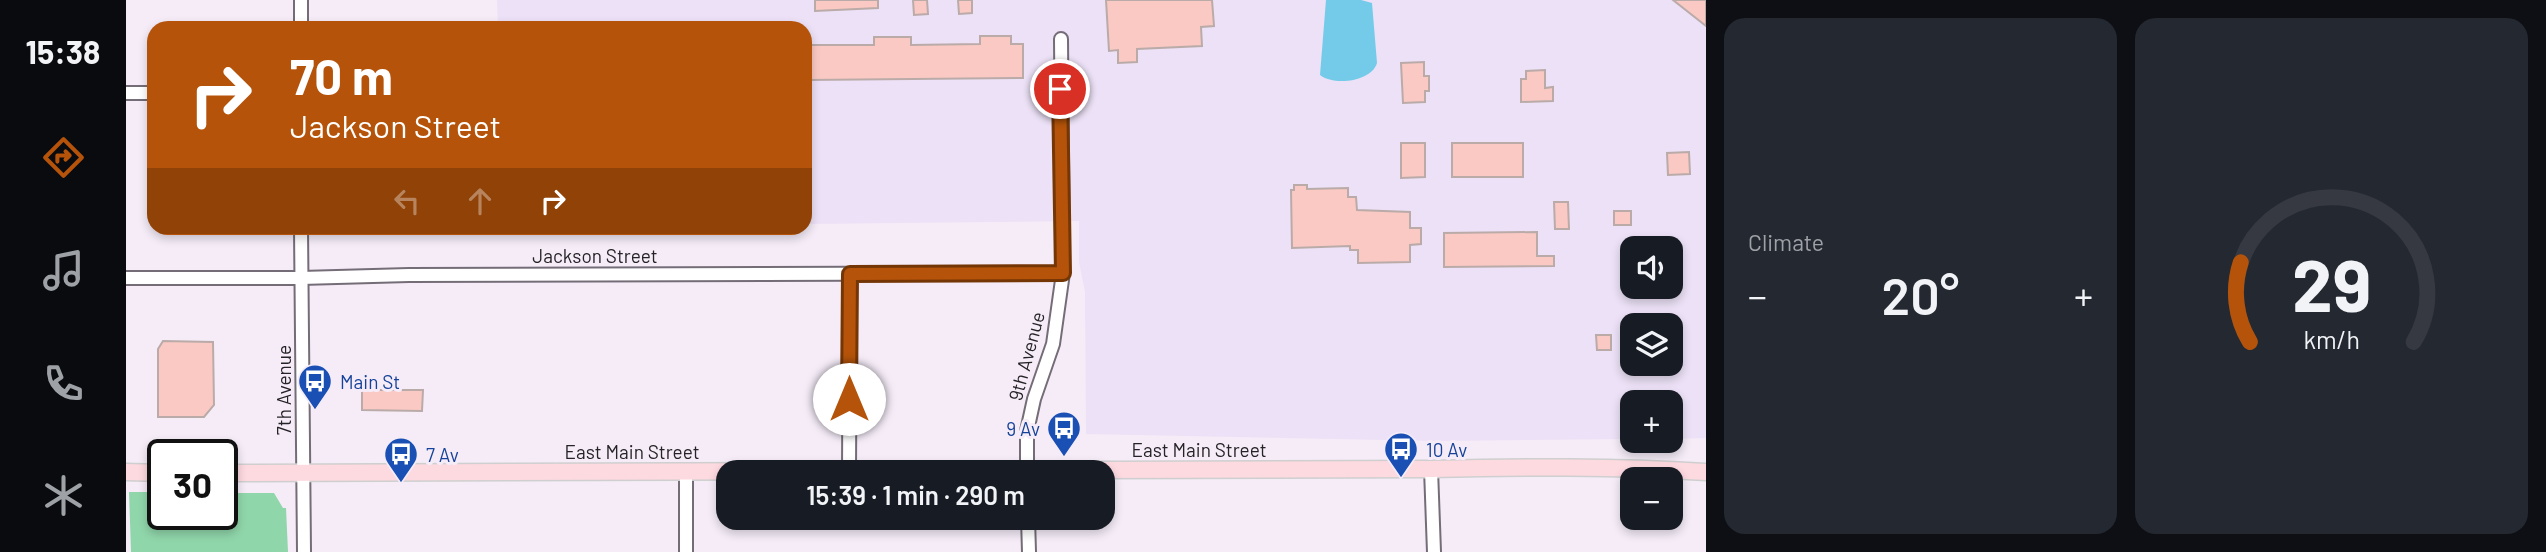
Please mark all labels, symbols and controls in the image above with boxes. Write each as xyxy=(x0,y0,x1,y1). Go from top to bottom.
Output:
text: 15:38 xyxy=(26,32,100,70)
text: 70 m xyxy=(290,46,393,105)
icon: right xyxy=(175,49,266,140)
pin xyxy=(1030,59,1090,119)
icon: arrive xyxy=(1041,70,1079,108)
text: Jackson Street xyxy=(290,106,501,144)
icon: directions xyxy=(39,133,88,182)
icon: left xyxy=(388,182,426,220)
icon: ahead xyxy=(461,182,499,220)
icon: right xyxy=(534,182,572,220)
text: Climate xyxy=(1748,228,1824,256)
map controls xyxy=(1620,236,1683,530)
button: sound xyxy=(1620,236,1683,299)
text: 29 xyxy=(2292,239,2371,327)
street label: Jackson Street xyxy=(532,244,658,267)
icon: music xyxy=(39,246,88,295)
text: 20° xyxy=(1882,263,1959,325)
text: − xyxy=(1748,272,1767,318)
text: + xyxy=(2074,272,2093,318)
street label: 9th Avenue xyxy=(1003,309,1049,403)
button: layers xyxy=(1620,313,1683,376)
text: km/h xyxy=(2303,324,2360,354)
street label: 7th Avenue xyxy=(272,345,295,435)
icon: phone xyxy=(39,359,88,408)
bus stop icon: Main St xyxy=(296,362,334,411)
position arrow xyxy=(812,362,886,436)
place label: Main St xyxy=(340,370,400,393)
button: + xyxy=(1620,390,1683,453)
bus stop icon: 9 Av xyxy=(1045,409,1083,458)
place label: 9 Av xyxy=(1006,417,1040,440)
bus stop icon: 10 Av xyxy=(1382,430,1420,479)
bus stop icon: 7 Av xyxy=(382,435,420,484)
street label: East Main Street xyxy=(1131,438,1267,461)
place label: 10 Av xyxy=(1426,438,1467,461)
speed limit sign: 30 xyxy=(147,439,238,530)
street label: East Main Street xyxy=(564,440,700,463)
place label: 7 Av xyxy=(426,443,459,466)
button: − xyxy=(1620,467,1683,530)
icon: climate xyxy=(39,471,88,520)
text: 15:39 · 1 min · 290 m xyxy=(806,479,1025,510)

